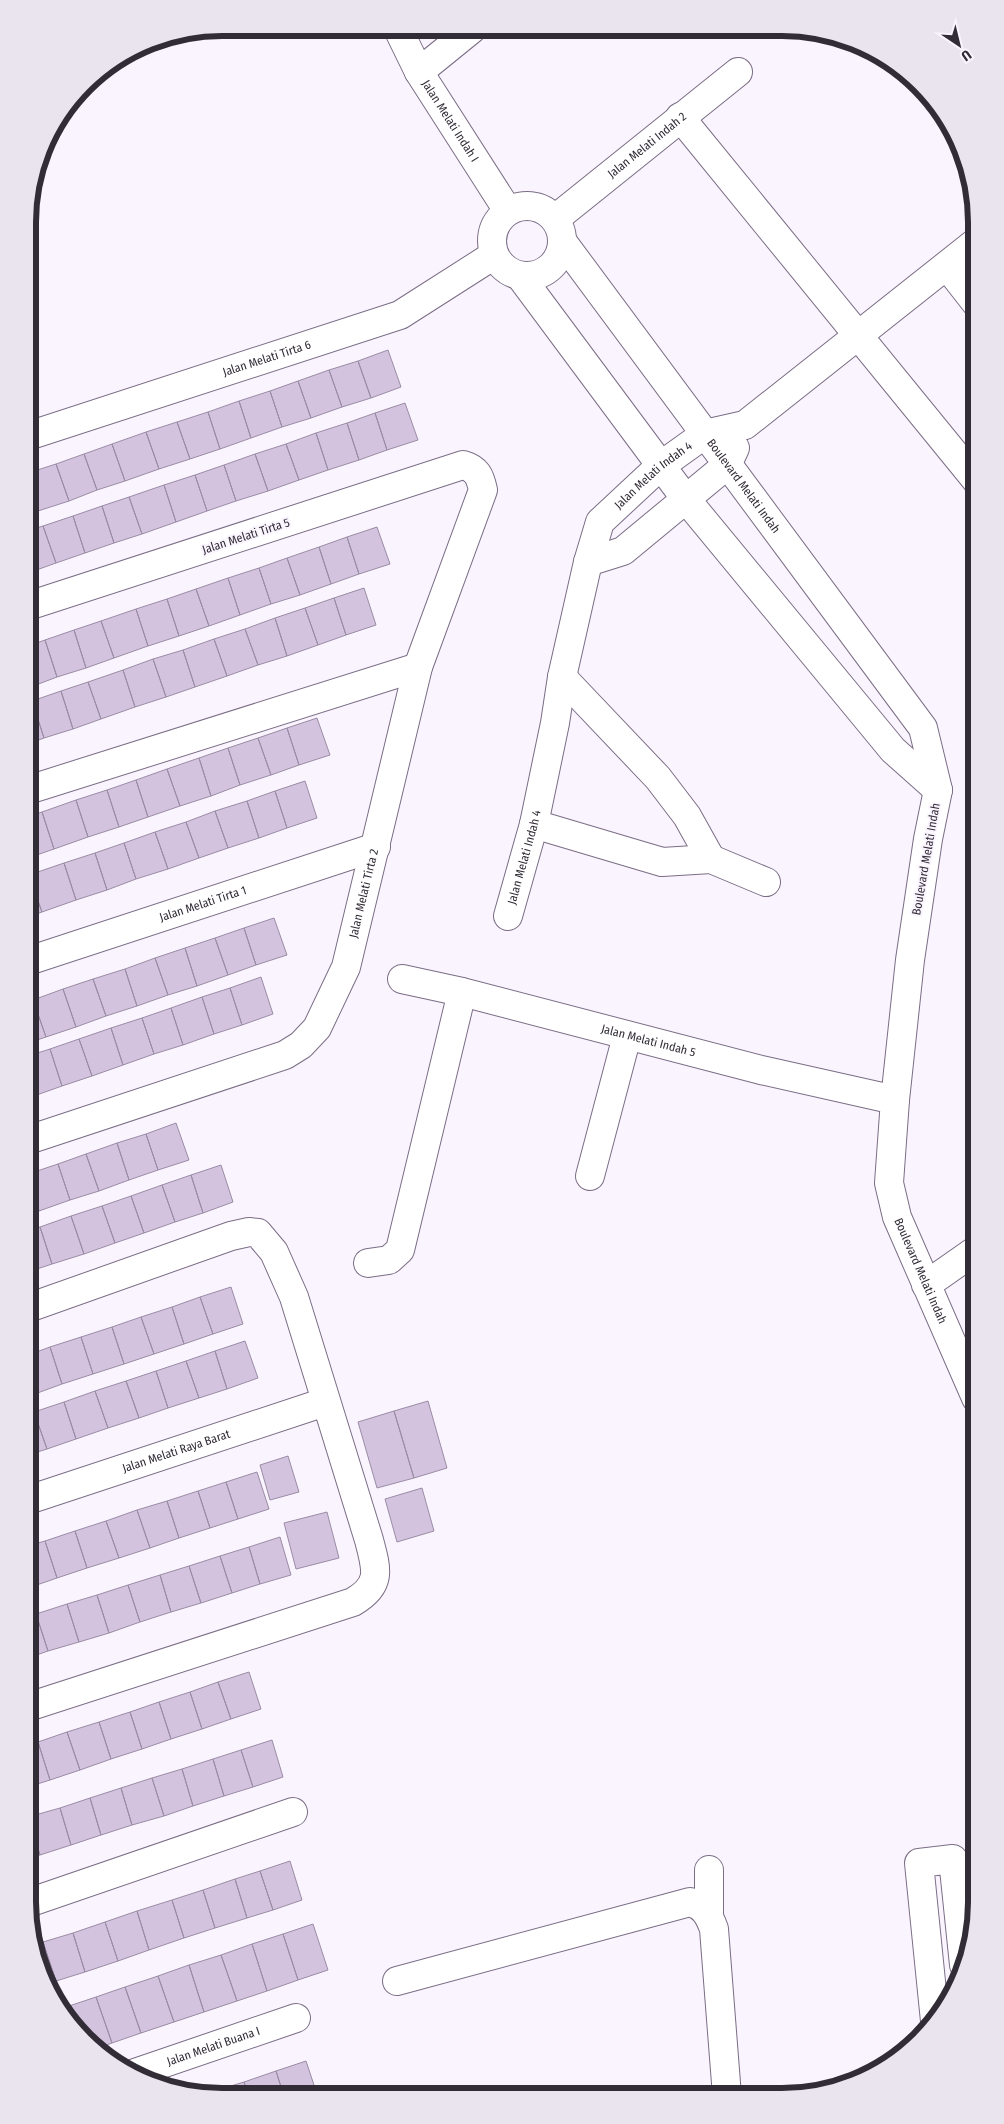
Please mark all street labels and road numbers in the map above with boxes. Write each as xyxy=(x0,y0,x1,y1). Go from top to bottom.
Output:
street label: Jalan Melati Indah I xyxy=(419,77,482,165)
street label: Jalan Melati Indah 2 xyxy=(605,109,689,181)
street label: Jalan Melati Tirta 6 xyxy=(221,337,313,379)
street label: Boulevard Melati Indah xyxy=(704,436,783,536)
street label: Jalan Melati Indah 4 xyxy=(612,438,695,512)
street label: Jalan Melati Tirta 5 xyxy=(200,515,292,557)
street label: Boulevard Melati Indah xyxy=(909,802,943,916)
street label: Jalan Melati Indah 4 xyxy=(505,809,544,906)
street label: Jalan Melati Tirta 2 xyxy=(346,848,381,939)
street label: Jalan Melati Tirta 1 xyxy=(158,883,248,924)
street label: Jalan Melati Indah 5 xyxy=(600,1022,698,1060)
street label: Boulevard Melati Indah xyxy=(891,1216,950,1326)
street label: Jalan Melati Raya Barat xyxy=(120,1427,232,1475)
street label: Jalan Melati Buana I xyxy=(165,2024,262,2069)

